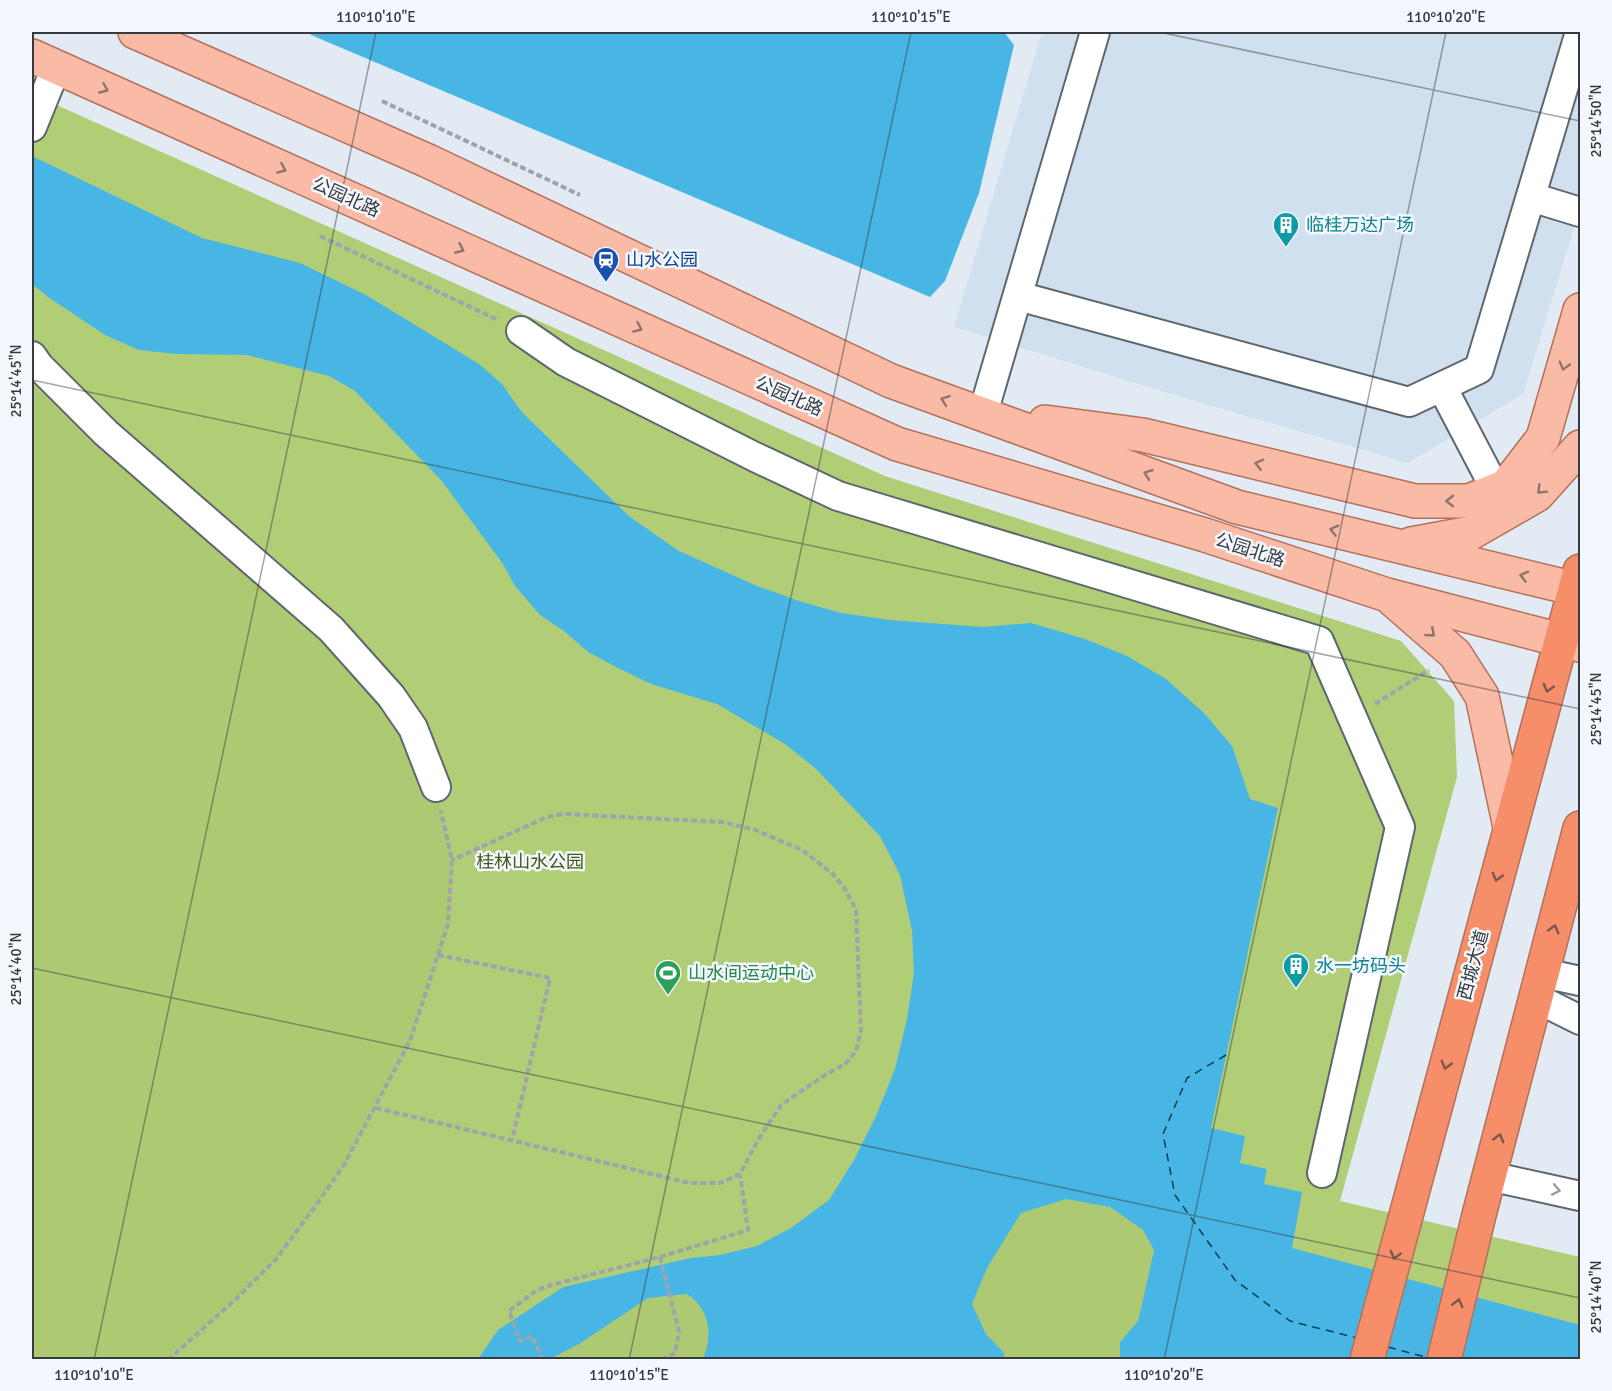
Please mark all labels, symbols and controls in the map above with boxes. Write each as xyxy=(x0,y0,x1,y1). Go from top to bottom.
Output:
text: 110°10'10"E xyxy=(336,8,416,26)
text: 110°10'15"E xyxy=(871,8,951,26)
text: 110°10'20"E xyxy=(1406,8,1486,26)
one-way arrow xyxy=(98,82,109,94)
text: 25°14'50"N xyxy=(1587,84,1605,158)
one-way arrow xyxy=(276,161,287,173)
street label: 公园北路 xyxy=(309,172,383,222)
building icon: 临桂万达广场 xyxy=(1271,210,1301,248)
place label: 临桂万达广场 xyxy=(1306,214,1414,236)
one-way arrow xyxy=(453,241,464,253)
station icon: 山水公园 xyxy=(591,245,621,283)
place label: 山水公园 xyxy=(626,249,698,271)
one-way arrow xyxy=(631,321,642,333)
text: 25°14'45"N xyxy=(7,344,25,418)
one-way arrow xyxy=(1559,360,1571,371)
street label: 公园北路 xyxy=(752,371,826,421)
one-way arrow xyxy=(940,394,951,407)
one-way arrow xyxy=(1255,458,1265,471)
one-way arrow xyxy=(1143,469,1154,481)
one-way arrow xyxy=(1537,483,1548,494)
one-way arrow xyxy=(1445,495,1454,507)
one-way arrow xyxy=(1329,525,1339,538)
street label: 公园北路 xyxy=(1212,528,1288,572)
one-way arrow xyxy=(1519,571,1529,584)
one-way arrow xyxy=(1424,626,1435,637)
text: 25°14'45"N xyxy=(1587,672,1605,746)
one-way arrow xyxy=(1542,683,1555,693)
park label: 桂林山水公园 xyxy=(476,851,584,873)
one-way arrow xyxy=(1492,871,1504,882)
one-way arrow xyxy=(1547,924,1559,935)
street label: 西城大道 xyxy=(1453,927,1493,1003)
text: 25°14'40"N xyxy=(7,932,25,1006)
building icon: 水一坊码头 xyxy=(1281,951,1311,989)
place label: 水一坊码头 xyxy=(1316,955,1406,977)
sports icon: 山水间运动中心 xyxy=(653,958,683,996)
place label: 山水间运动中心 xyxy=(688,962,814,984)
one-way arrow xyxy=(1441,1059,1453,1070)
one-way arrow xyxy=(1492,1133,1505,1143)
one-way arrow xyxy=(1550,1183,1560,1196)
one-way arrow xyxy=(1390,1249,1402,1260)
text: 25°14'40"N xyxy=(1587,1260,1605,1334)
one-way arrow xyxy=(1450,1298,1463,1308)
text: 110°10'10"E xyxy=(54,1366,134,1384)
text: 110°10'15"E xyxy=(589,1366,669,1384)
text: 110°10'20"E xyxy=(1124,1366,1204,1384)

